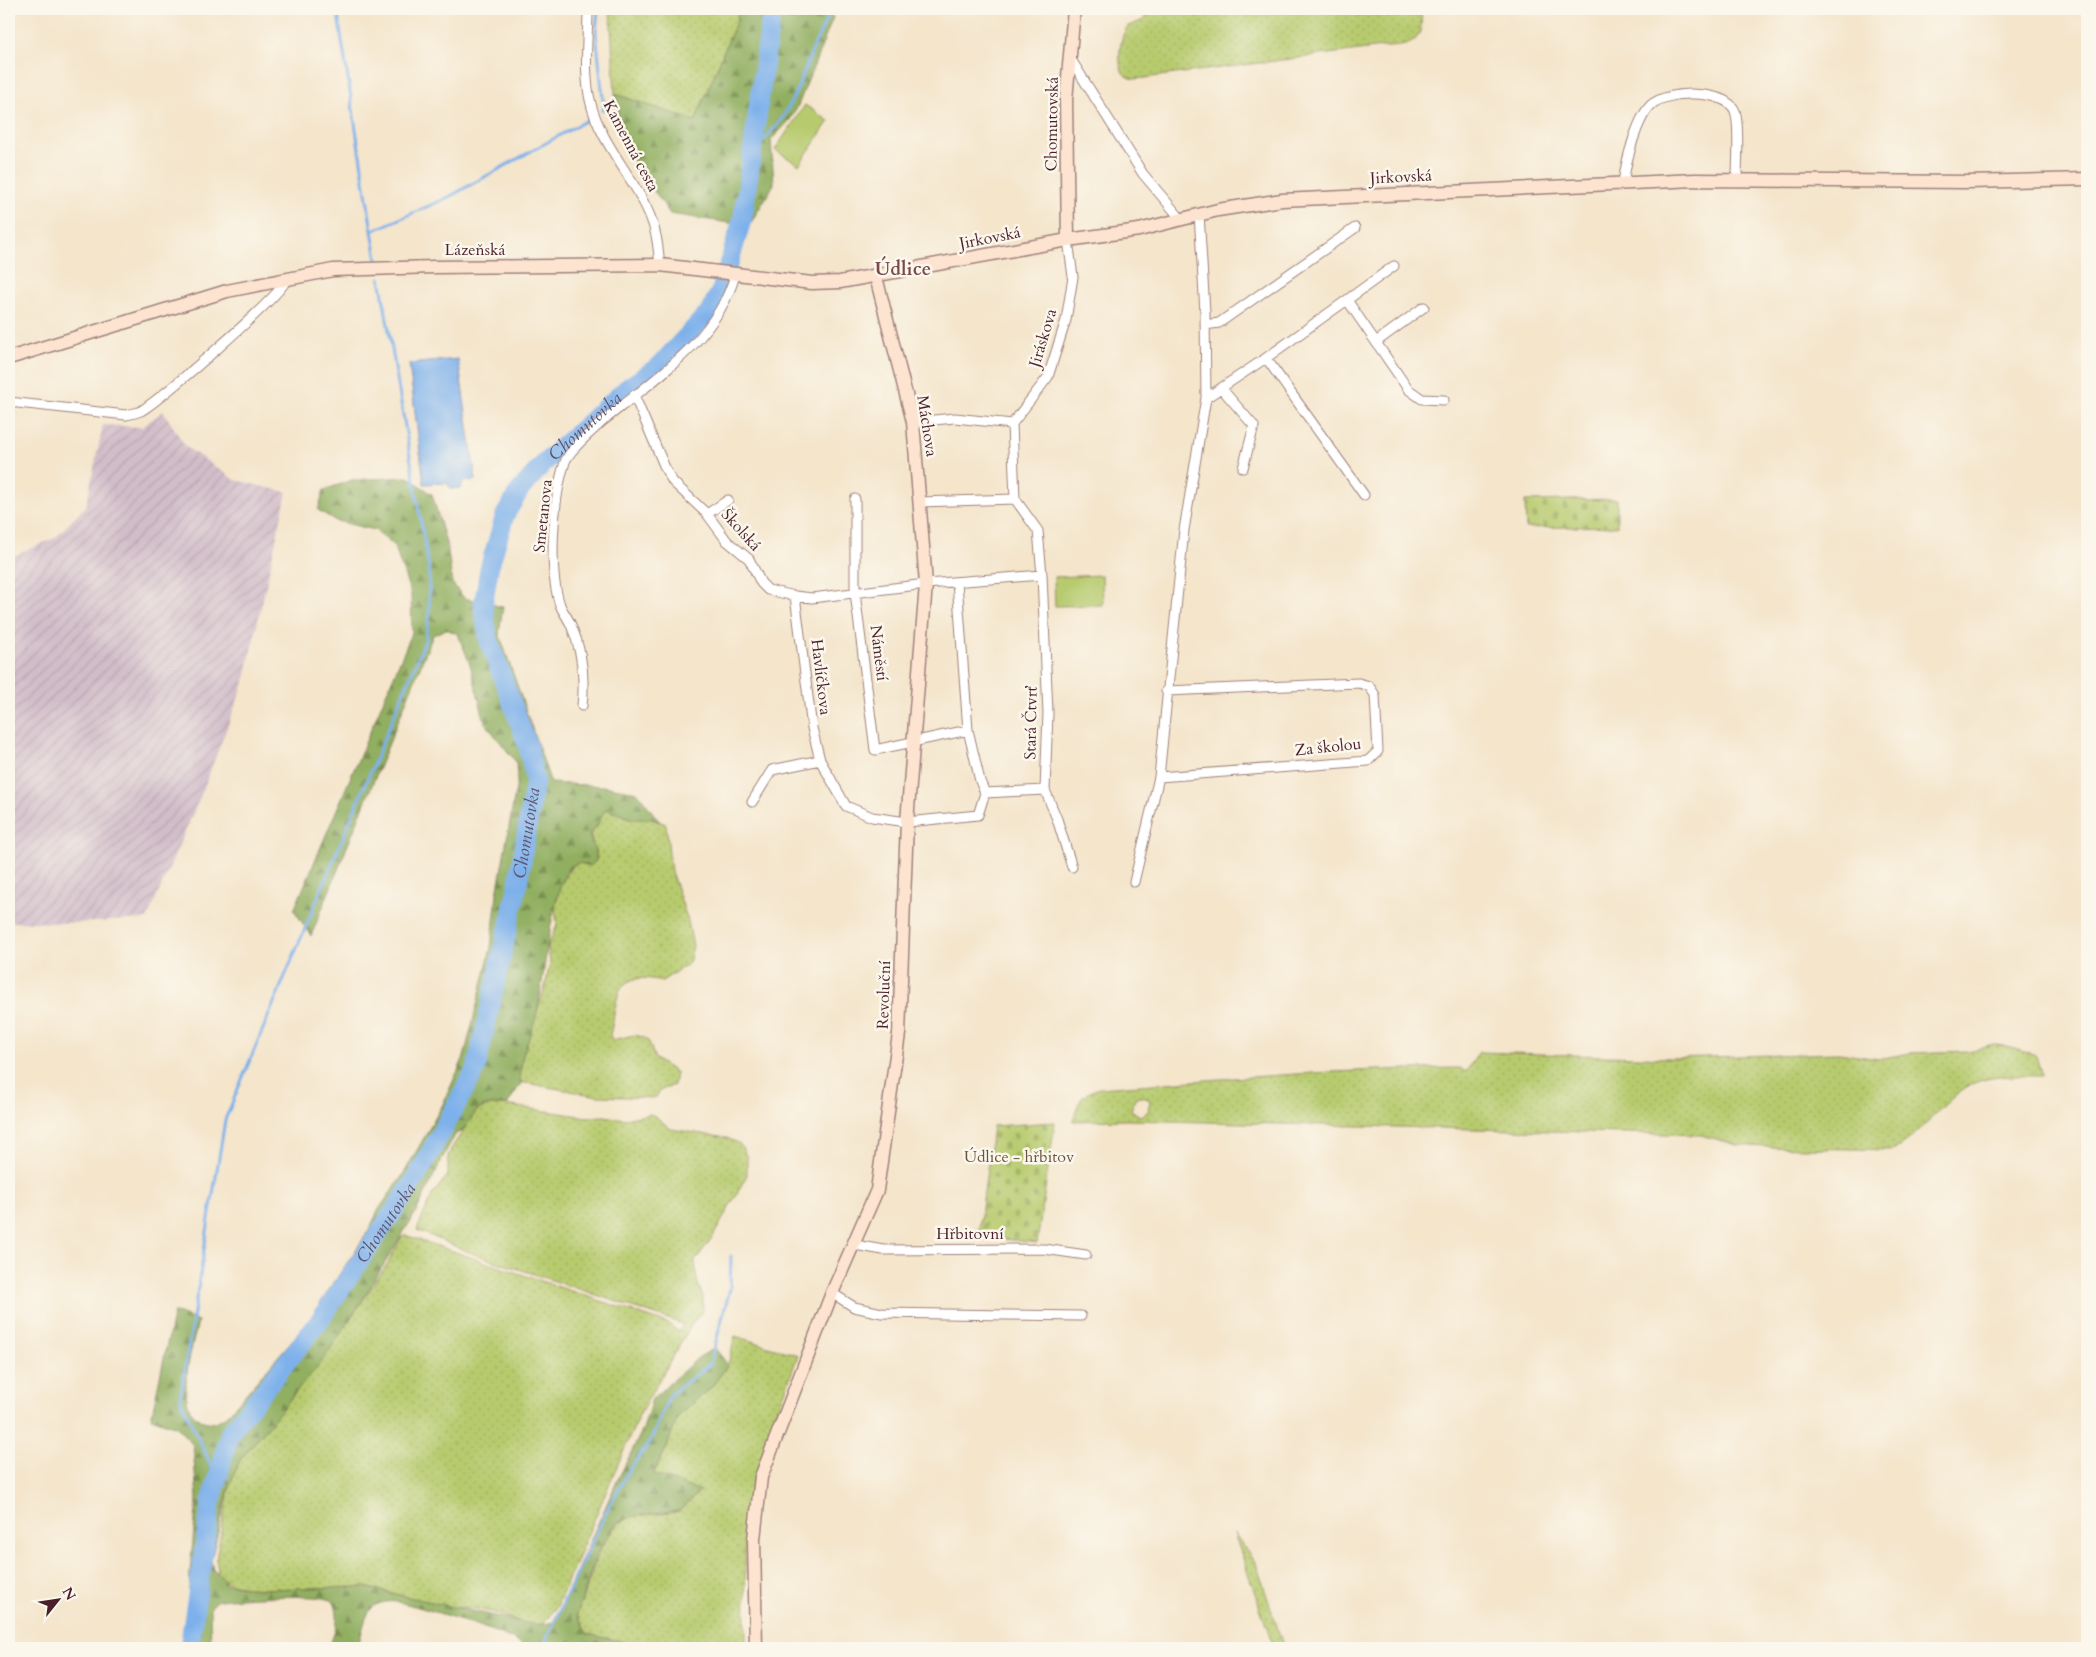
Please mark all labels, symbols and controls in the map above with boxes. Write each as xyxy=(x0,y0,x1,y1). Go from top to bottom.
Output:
street label: Chomutovská xyxy=(1040,76,1064,171)
street label: Kamenná cesta xyxy=(598,96,664,196)
street label: Jirkovská xyxy=(1368,164,1433,190)
street label: Jirkovská xyxy=(956,221,1023,255)
street label: Lázeňská xyxy=(445,239,506,261)
district label: Údlice xyxy=(875,256,931,282)
street label: Jiráskova xyxy=(1023,306,1062,372)
water label: Chomutovka xyxy=(542,386,627,466)
street label: Máchova xyxy=(911,394,943,458)
street label: Smetanova xyxy=(528,478,558,554)
street label: Školská xyxy=(716,504,766,556)
street label: Náměstí xyxy=(865,624,893,683)
street label: Havlíčkova xyxy=(805,638,837,716)
street label: Stará Čtvrť xyxy=(1019,685,1043,760)
street label: Za školou xyxy=(1294,733,1363,761)
water label: Chomutovka xyxy=(507,786,546,880)
street label: Revoluční xyxy=(872,960,896,1030)
park label: Údlice - hřbitov xyxy=(964,1146,1075,1168)
water label: Chomutovka xyxy=(350,1178,422,1268)
street label: Hřbitovní xyxy=(936,1223,1004,1245)
north arrow xyxy=(32,1574,82,1624)
text: N xyxy=(58,1584,80,1604)

